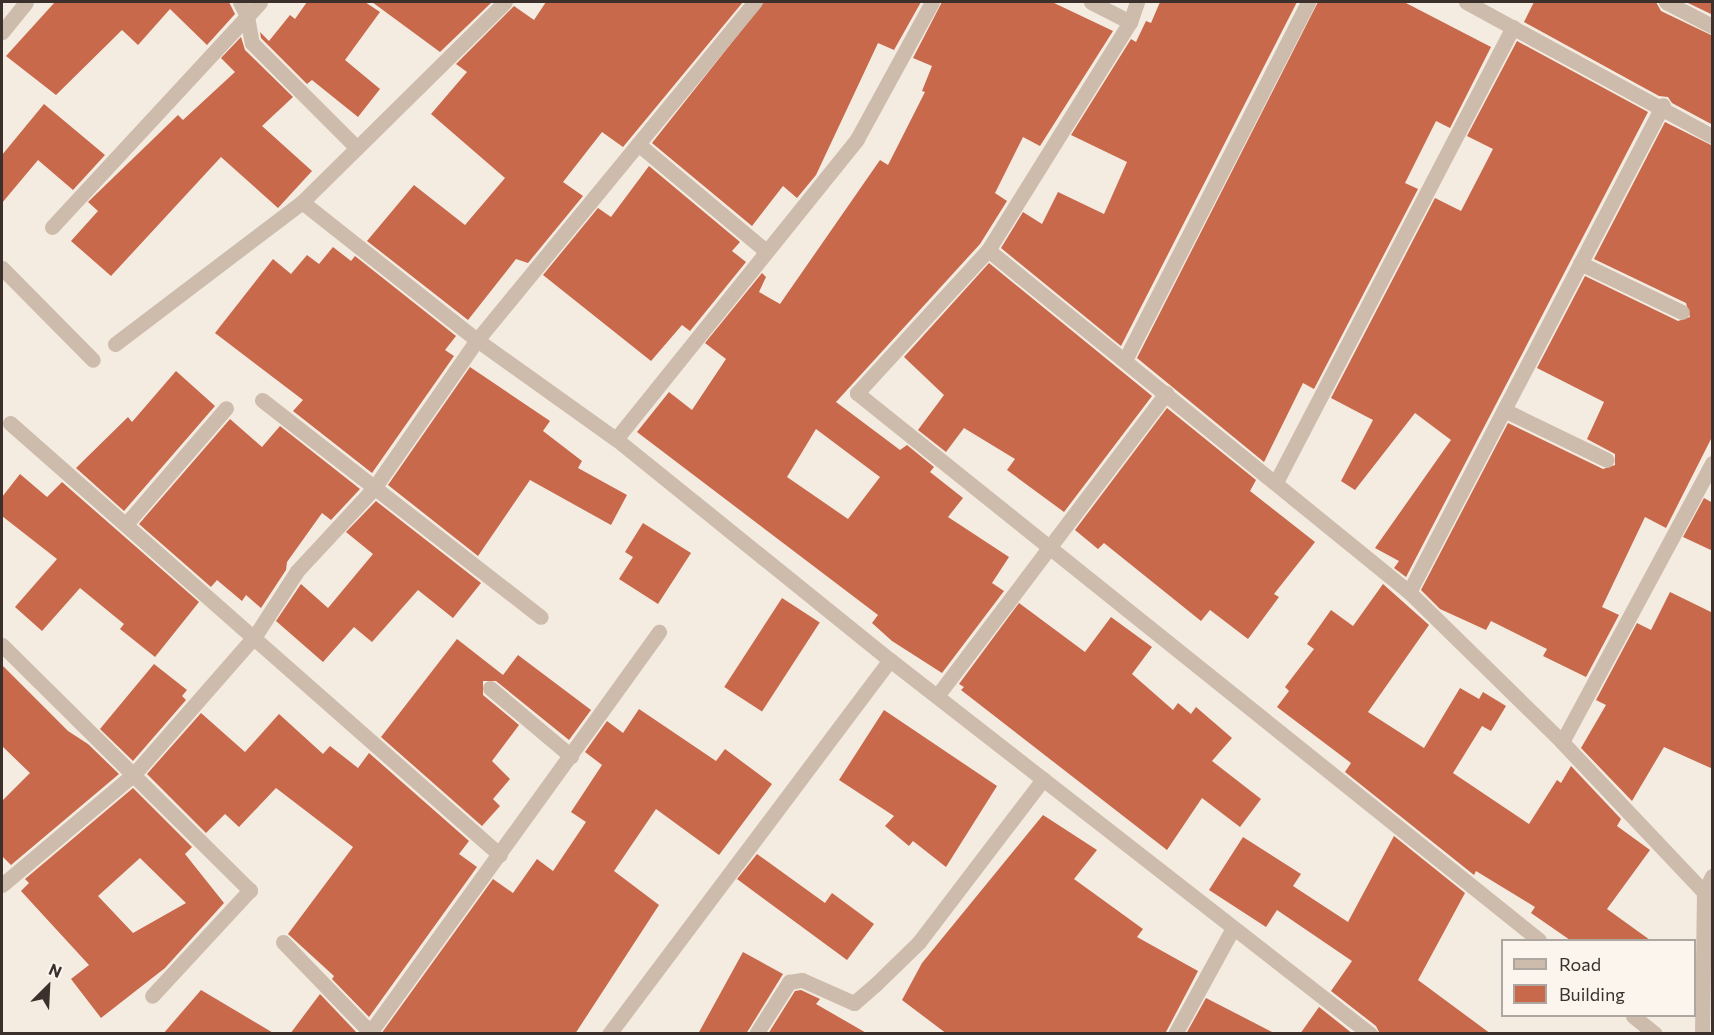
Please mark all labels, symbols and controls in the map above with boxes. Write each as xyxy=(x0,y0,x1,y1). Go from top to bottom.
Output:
legend xyxy=(1501,939,1696,1017)
text: Road xyxy=(1559,953,1601,975)
north arrow xyxy=(18,957,78,1017)
text: N xyxy=(46,959,65,981)
text: Building xyxy=(1559,983,1625,1005)

